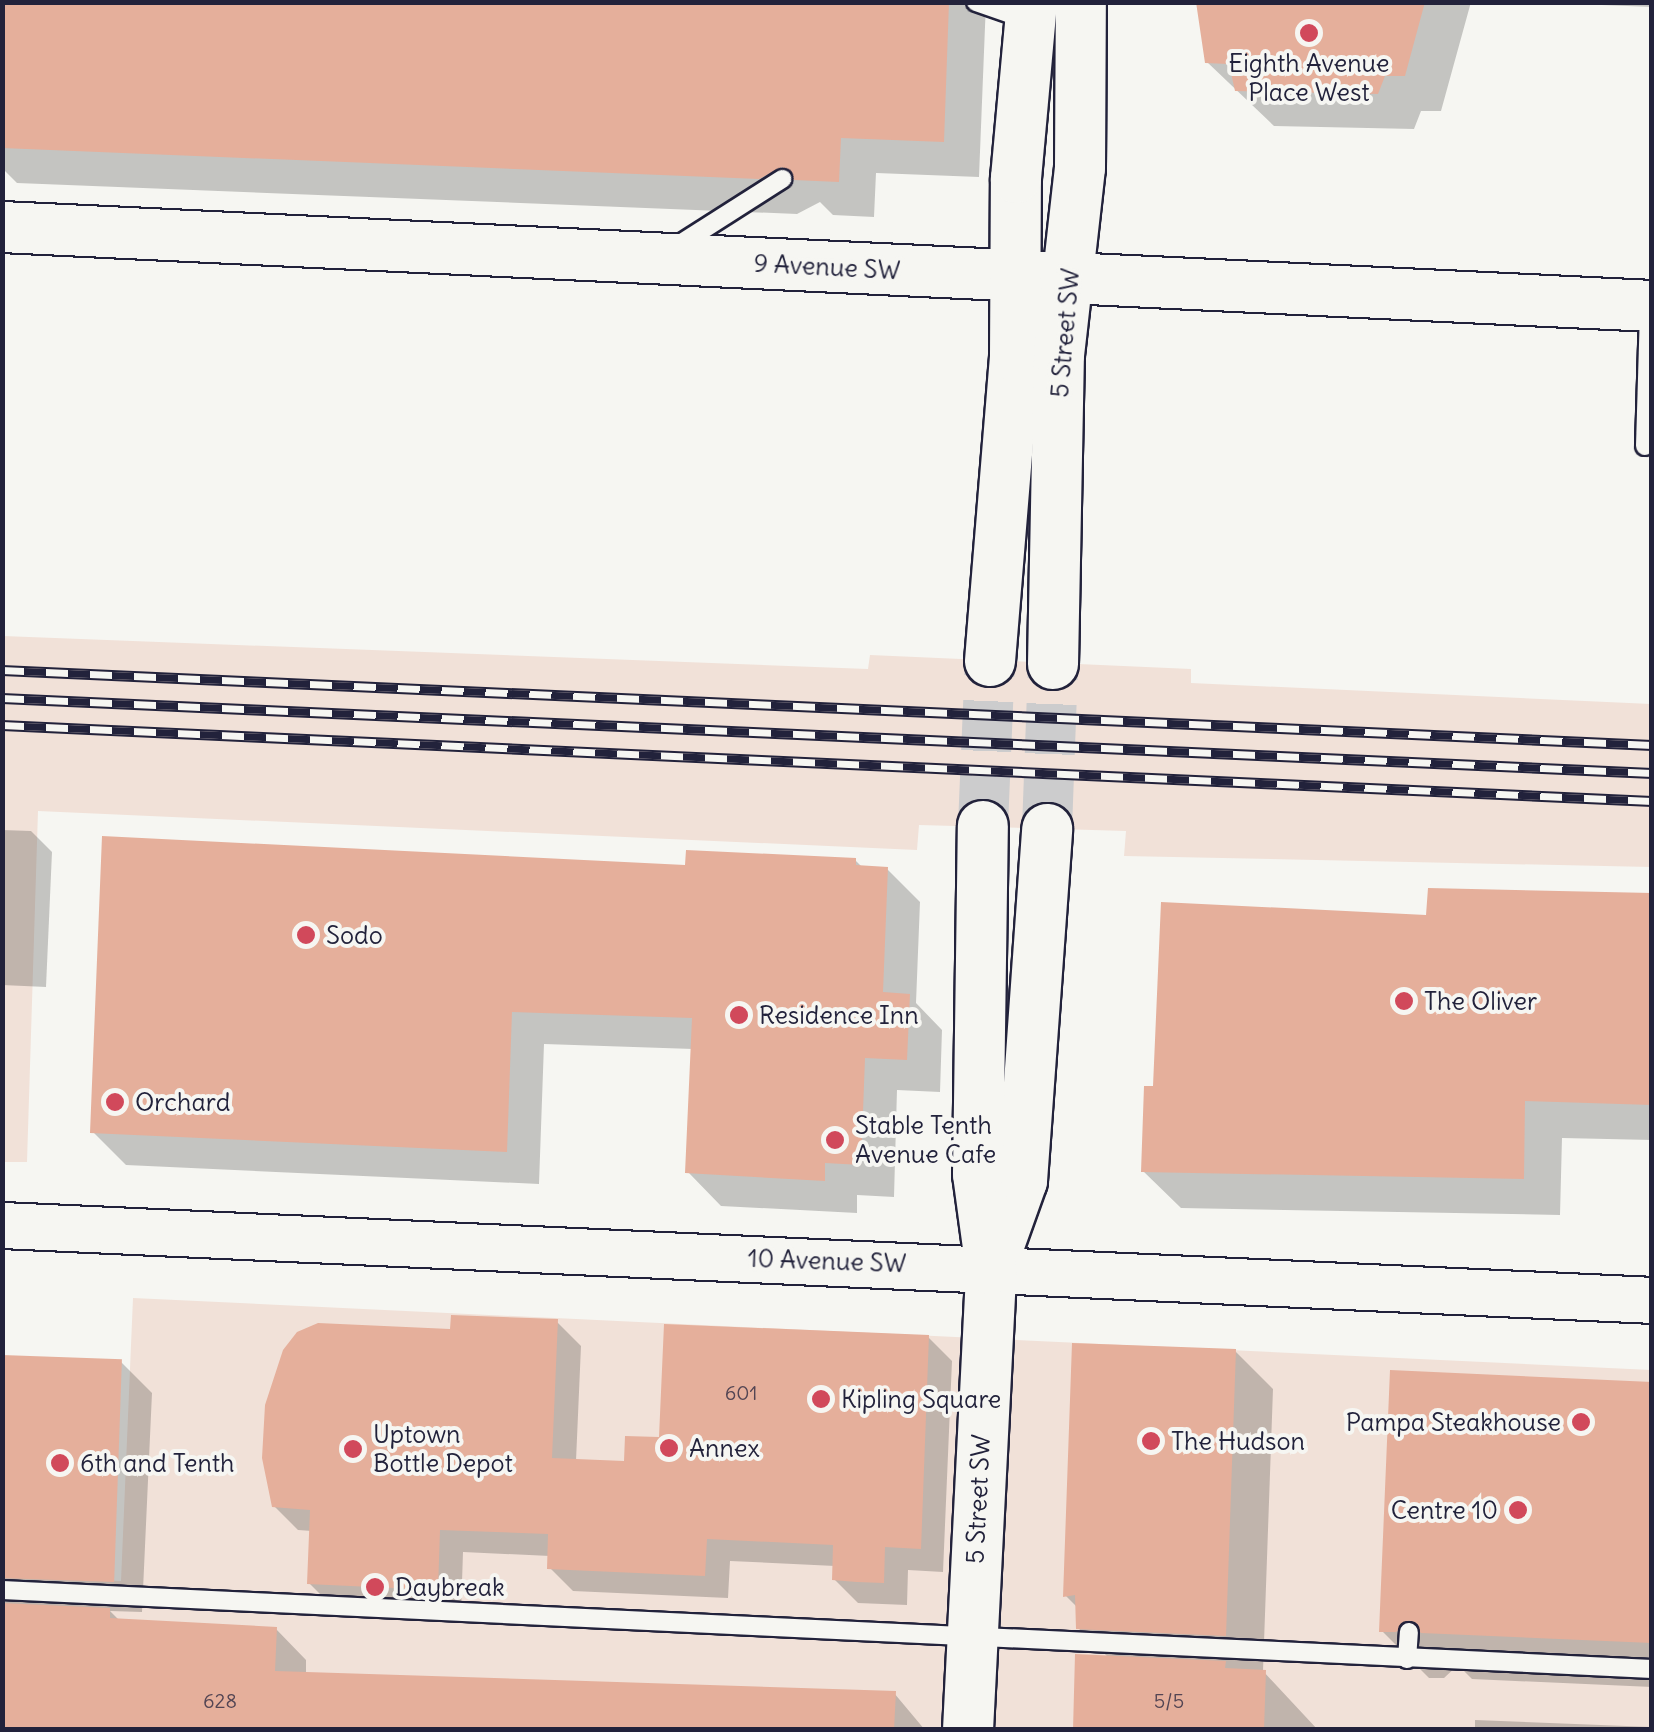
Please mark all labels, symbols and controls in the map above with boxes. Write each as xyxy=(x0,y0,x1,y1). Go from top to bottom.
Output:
marker: Eighth Avenue Place West xyxy=(1298,22,1320,44)
place label: Eighth Avenue Place West xyxy=(1228,49,1390,108)
street label: 9 Avenue SW xyxy=(753,248,901,286)
street label: 5 Street SW xyxy=(1044,267,1086,399)
place label: Sodo xyxy=(326,920,383,950)
marker: Sodo xyxy=(295,924,317,946)
place label: The Oliver xyxy=(1424,986,1537,1016)
marker: The Oliver xyxy=(1393,990,1415,1012)
place label: Residence Inn xyxy=(759,1000,919,1030)
marker: Residence Inn xyxy=(728,1004,750,1026)
place label: Orchard xyxy=(135,1087,230,1117)
marker: Orchard xyxy=(104,1091,126,1113)
place label: Stable Tenth Avenue Cafe xyxy=(855,1111,996,1170)
marker: Stable Tenth Avenue Cafe xyxy=(824,1129,846,1151)
street label: 10 Avenue SW xyxy=(747,1243,907,1279)
house number: 601 xyxy=(725,1380,757,1404)
place label: Kipling Square xyxy=(841,1384,1001,1414)
marker: Kipling Square xyxy=(810,1388,832,1410)
place label: Pampa Steakhouse xyxy=(1346,1407,1561,1437)
marker: Pampa Steakhouse xyxy=(1570,1411,1592,1433)
place label: Uptown Bottle Depot xyxy=(373,1420,513,1479)
place label: The Hudson xyxy=(1171,1426,1305,1456)
marker: The Hudson xyxy=(1140,1430,1162,1452)
place label: Annex xyxy=(689,1433,760,1463)
street label: 5 Street SW xyxy=(960,1433,996,1565)
marker: Annex xyxy=(658,1437,680,1459)
marker: Uptown Bottle Depot xyxy=(342,1438,364,1460)
place label: 6th and Tenth xyxy=(80,1448,235,1478)
marker: 6th and Tenth xyxy=(49,1452,71,1474)
place label: Centre 10 xyxy=(1391,1495,1498,1525)
marker: Centre 10 xyxy=(1507,1499,1529,1521)
place label: Daybreak xyxy=(395,1572,505,1602)
marker: Daybreak xyxy=(364,1576,386,1598)
house number: 628 xyxy=(203,1688,237,1712)
house number: 5/5 xyxy=(1154,1688,1184,1712)

